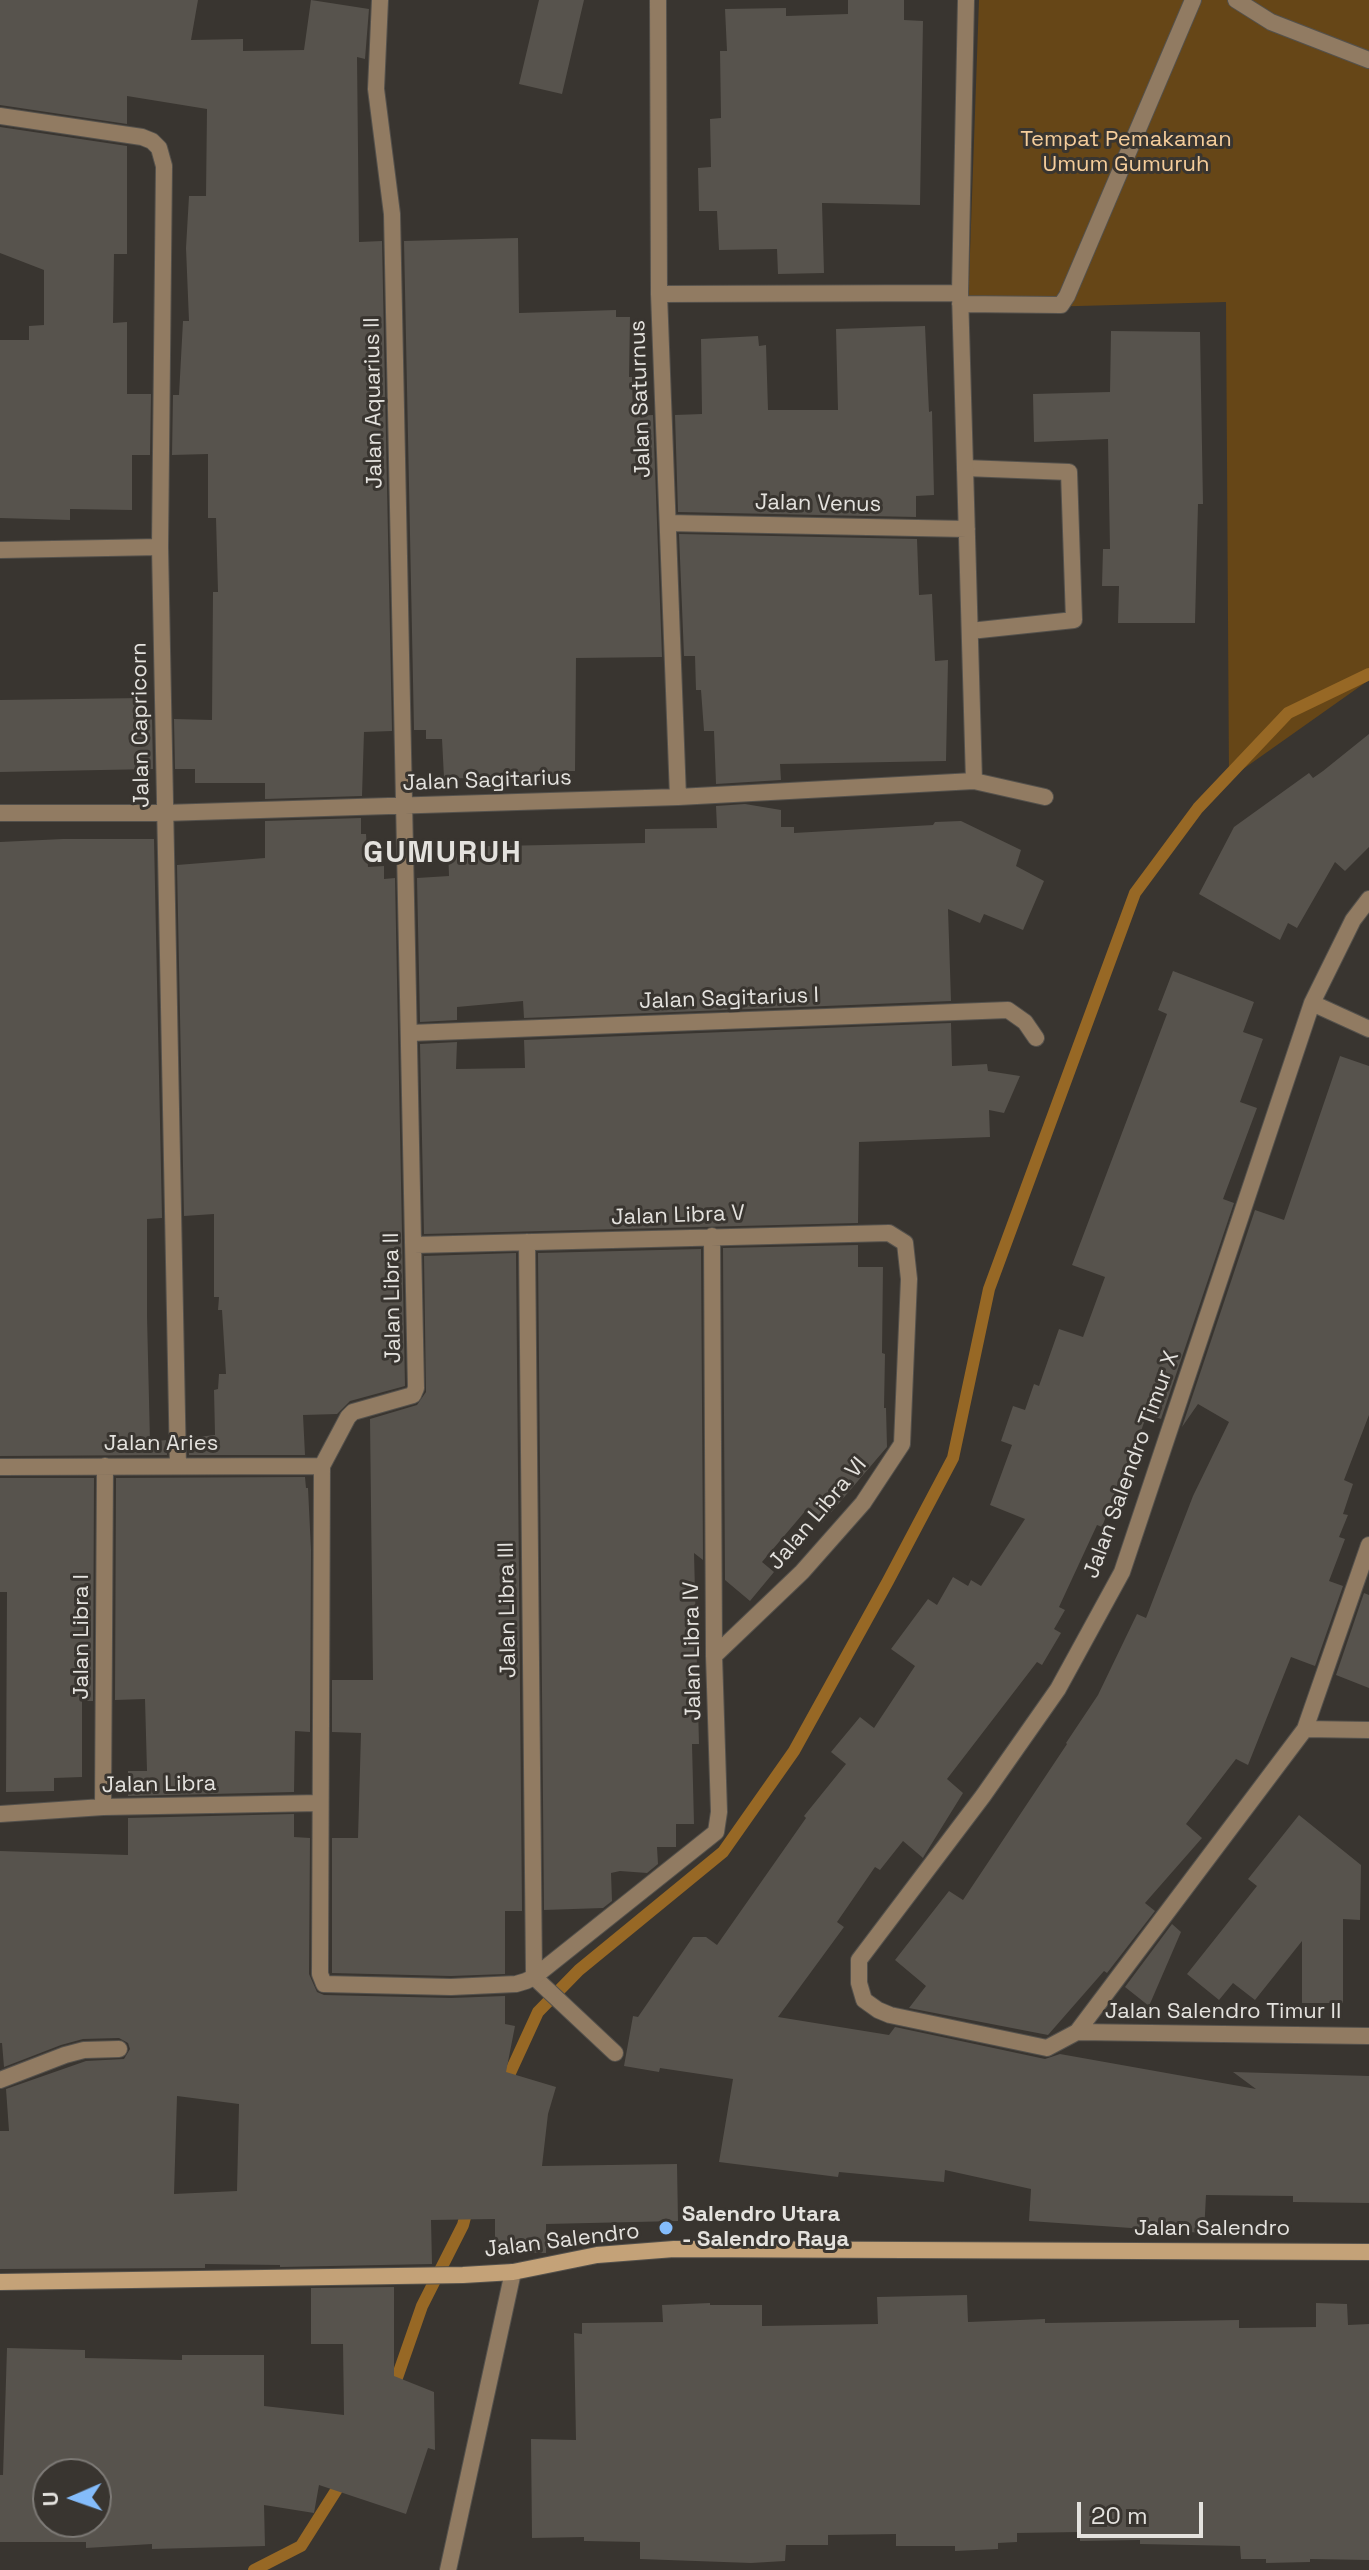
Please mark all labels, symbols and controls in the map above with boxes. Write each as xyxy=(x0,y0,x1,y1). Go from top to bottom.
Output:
park label: Tempat Pemakaman Umum Gumuruh xyxy=(1020,127,1232,178)
street label: Jalan Aquarius II xyxy=(359,317,389,489)
street label: Jalan Saturnus xyxy=(625,320,657,478)
street label: Jalan Venus xyxy=(755,490,881,518)
street label: Jalan Capricorn xyxy=(126,642,156,808)
street label: Jalan Sagitarius xyxy=(402,765,572,797)
district label: GUMURUH xyxy=(363,836,523,872)
street label: Jalan Sagitarius I xyxy=(639,983,819,1015)
street label: Jalan Libra V xyxy=(611,1200,745,1232)
street label: Jalan Libra II xyxy=(379,1232,407,1364)
street label: Jalan Salendro Timur X xyxy=(1079,1348,1185,1582)
street label: Jalan Aries xyxy=(104,1431,218,1457)
street label: Jalan Libra VI xyxy=(763,1452,873,1576)
street label: Jalan Libra III xyxy=(494,1542,522,1678)
street label: Jalan Libra I xyxy=(69,1574,95,1700)
street label: Jalan Libra IV xyxy=(679,1581,707,1721)
street label: Jalan Libra xyxy=(102,1771,216,1799)
street label: Jalan Salendro Timur II xyxy=(1105,1999,1341,2025)
place label: Salendro Utara - Salendro Raya xyxy=(682,2202,849,2254)
street label: Jalan Salendro xyxy=(1134,2216,1290,2242)
street label: Jalan Salendro xyxy=(483,2218,641,2264)
marker: Salendro Utara - Salendro Raya xyxy=(657,2219,675,2237)
north arrow xyxy=(32,2458,112,2538)
scale bar xyxy=(1081,2486,1207,2536)
text: U xyxy=(36,2491,64,2507)
text: 20 m xyxy=(1091,2500,1148,2531)

